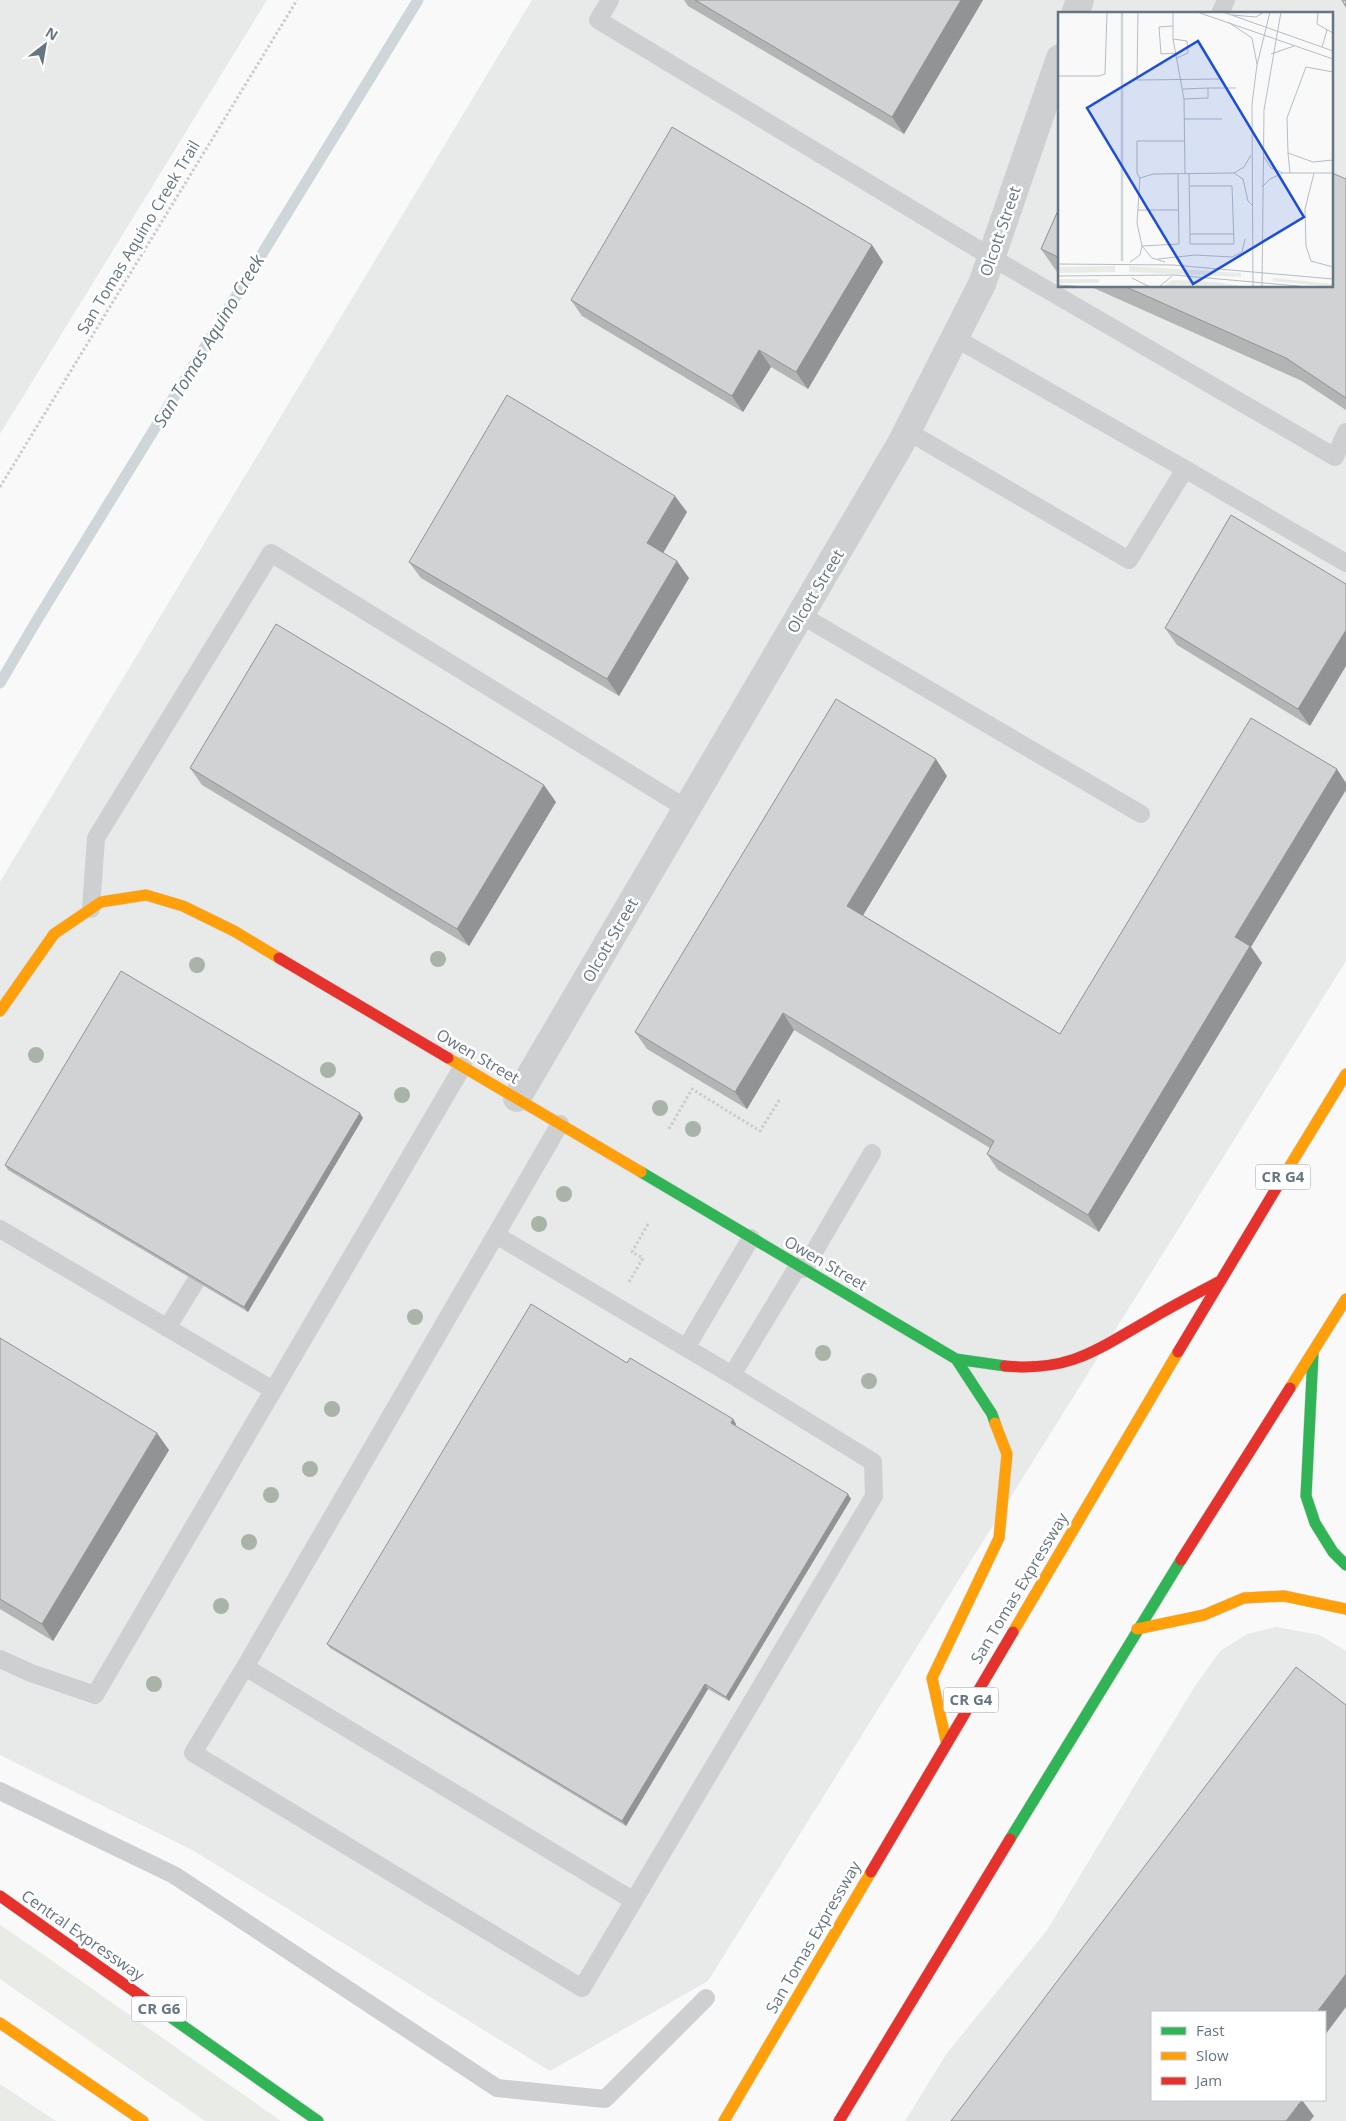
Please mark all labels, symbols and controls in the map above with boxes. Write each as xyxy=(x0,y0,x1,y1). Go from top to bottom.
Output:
inset map xyxy=(1058,12,1334,288)
north arrow xyxy=(20,20,70,70)
text: N xyxy=(42,22,62,45)
street label: San Tomas Aquino Creek Trail xyxy=(71,136,205,338)
street label: Olcott Street xyxy=(974,183,1026,279)
water label: San Tomas Aquino Creek xyxy=(147,249,270,431)
street label: Olcott Street xyxy=(781,545,849,637)
street label: Olcott Street xyxy=(577,894,643,986)
street label: Owen Street xyxy=(432,1023,524,1089)
road number: CR G4 xyxy=(1256,1164,1310,1190)
street label: Owen Street xyxy=(780,1230,872,1296)
street label: San Tomas Expressway xyxy=(965,1507,1073,1668)
road number: CR G4 xyxy=(944,1688,998,1712)
street label: San Tomas Expressway xyxy=(760,1856,866,2017)
street label: Central Expressway xyxy=(17,1884,150,1986)
road number: CR G6 xyxy=(132,1996,186,2022)
legend xyxy=(1151,2011,1326,2101)
text: Fast xyxy=(1196,2020,1225,2040)
text: Slow xyxy=(1196,2045,1229,2065)
text: Jam xyxy=(1194,2070,1222,2090)

